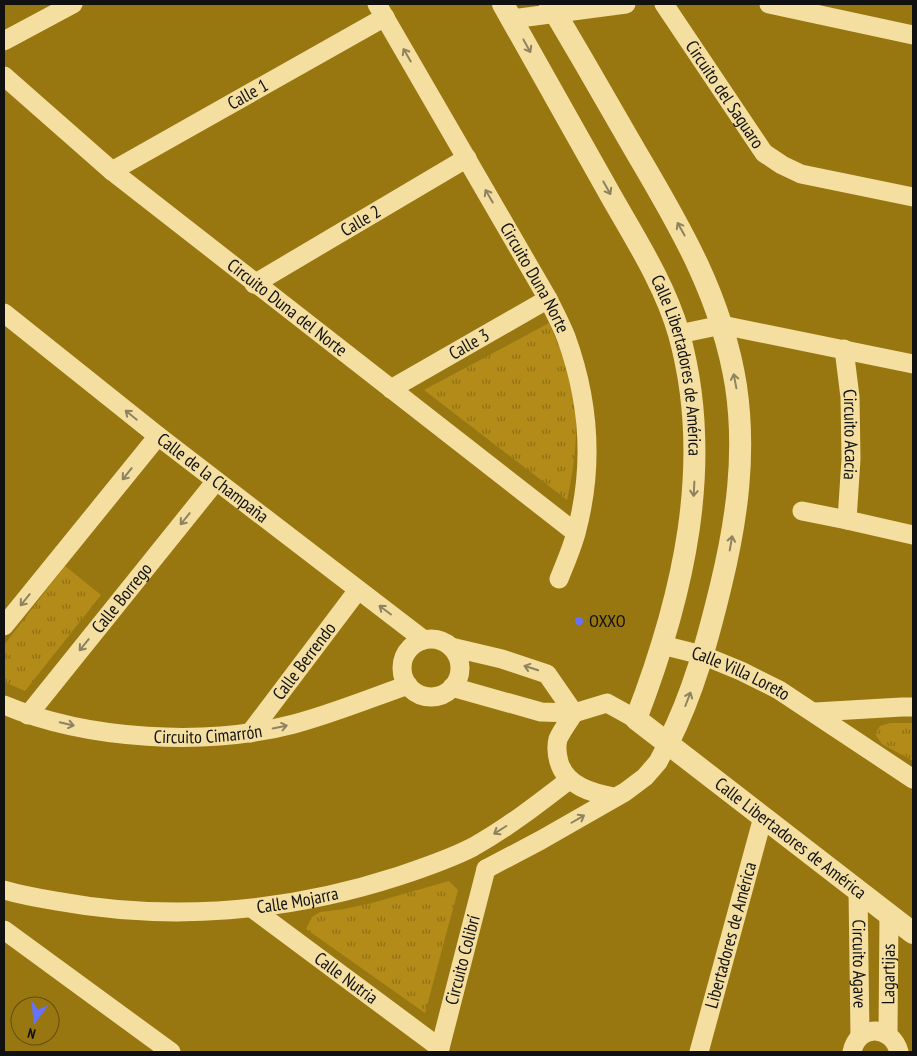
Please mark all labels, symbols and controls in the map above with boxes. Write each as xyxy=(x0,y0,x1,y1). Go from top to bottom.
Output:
street label: Circuito del Saguaro xyxy=(681,36,770,153)
one-way arrow xyxy=(522,39,532,54)
one-way arrow xyxy=(402,49,412,63)
street label: Calle 1 xyxy=(223,73,272,114)
one-way arrow xyxy=(602,180,612,194)
one-way arrow xyxy=(483,189,493,203)
street label: Calle 2 xyxy=(336,200,385,241)
street label: Circuito Duna Norte xyxy=(495,218,575,336)
one-way arrow xyxy=(675,222,685,236)
street label: Circuito Duna del Norte xyxy=(223,253,352,361)
street label: Calle Libertadores de América xyxy=(646,271,706,456)
street label: Calle 3 xyxy=(444,323,493,364)
one-way arrow xyxy=(729,373,739,389)
street label: Circuito Acacia xyxy=(838,388,863,481)
one-way arrow xyxy=(125,410,138,421)
street label: Calle de la Champaña xyxy=(153,428,273,528)
one-way arrow xyxy=(122,467,133,480)
one-way arrow xyxy=(690,481,699,497)
one-way arrow xyxy=(180,512,191,525)
one-way arrow xyxy=(726,535,736,551)
street label: Calle Borrego xyxy=(86,558,157,638)
one-way arrow xyxy=(19,593,30,606)
one-way arrow xyxy=(378,605,392,615)
place label: OXXO xyxy=(589,609,626,632)
marker: OXXO xyxy=(573,615,585,627)
street label: Calle Berrendo xyxy=(267,617,341,704)
one-way arrow xyxy=(78,639,89,652)
street label: Calle Villa Loreto xyxy=(690,641,795,705)
one-way arrow xyxy=(523,663,539,672)
one-way arrow xyxy=(684,692,693,707)
street label: Circuito Cimarrón xyxy=(153,719,264,748)
one-way arrow xyxy=(58,720,74,729)
one-way arrow xyxy=(272,722,288,731)
street label: Calle Libertadores de América xyxy=(710,772,871,904)
one-way arrow xyxy=(570,813,584,823)
one-way arrow xyxy=(493,825,507,835)
street label: Libertadores de América xyxy=(699,859,761,1011)
street label: Calle Mojarra xyxy=(255,881,340,918)
street label: Circuito Colibrí xyxy=(440,912,485,1007)
street label: Circuito Agave xyxy=(847,919,872,1009)
street label: Lagartijas xyxy=(876,943,900,1004)
street label: Calle Nutria xyxy=(310,947,383,1009)
north arrow xyxy=(10,996,60,1046)
text: N xyxy=(26,1024,38,1043)

